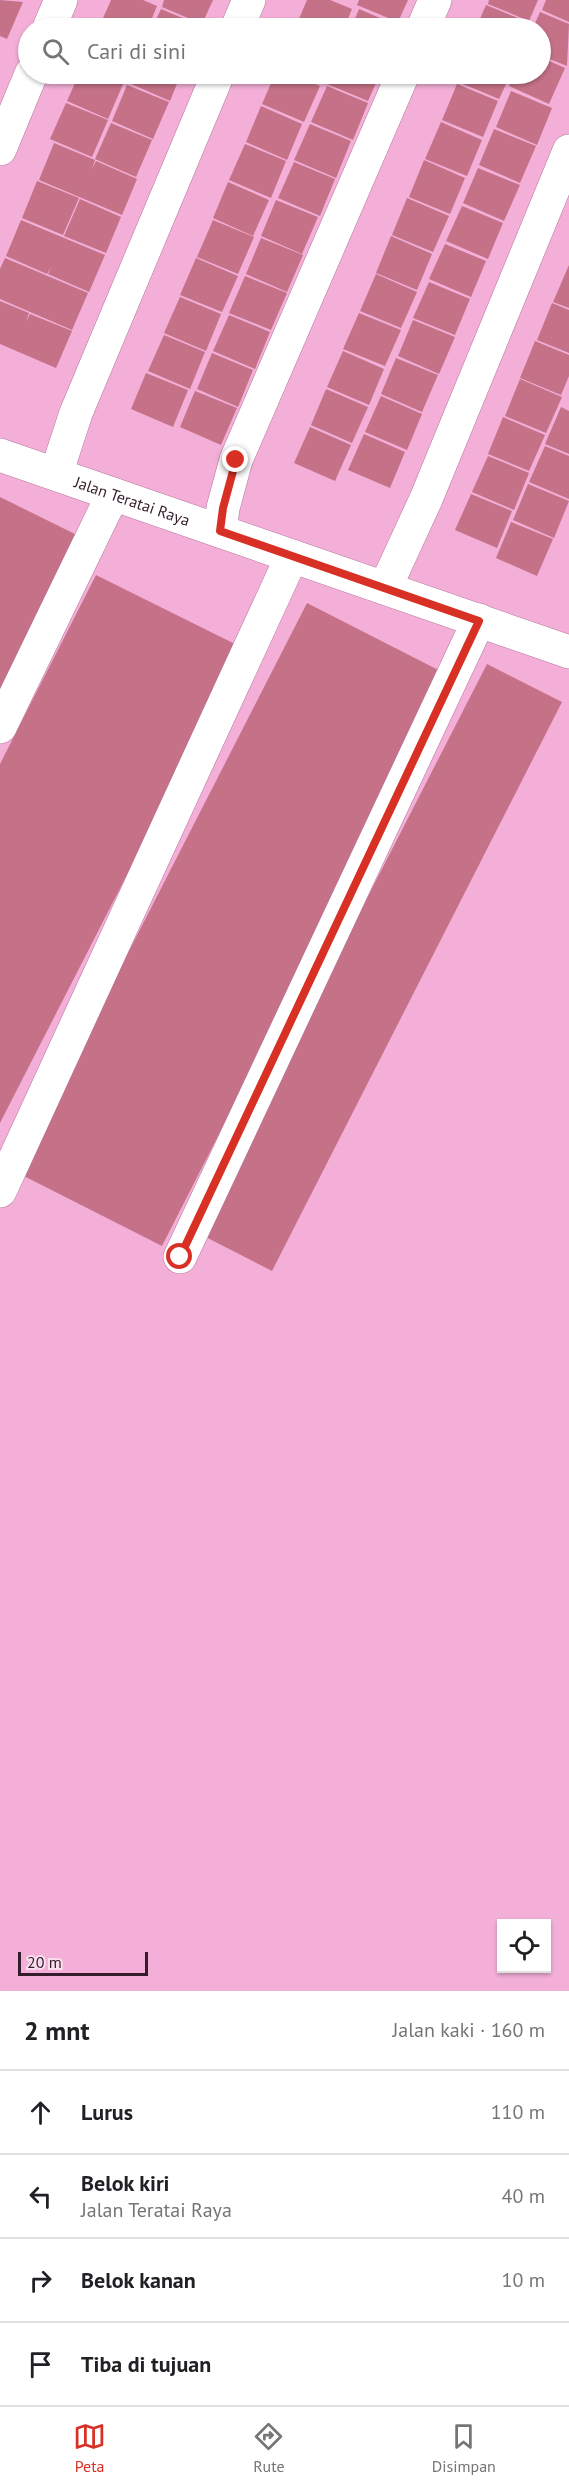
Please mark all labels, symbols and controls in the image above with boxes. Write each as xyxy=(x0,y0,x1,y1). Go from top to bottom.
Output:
search box xyxy=(18,18,551,84)
icon: search xyxy=(39,35,72,68)
text: Cari di sini xyxy=(87,37,186,65)
route end xyxy=(222,446,248,472)
street label: Jalan Teratai Raya xyxy=(71,471,193,530)
route start xyxy=(166,1243,192,1269)
map controls xyxy=(497,1919,551,1973)
button: locate xyxy=(497,1919,551,1973)
scale bar xyxy=(18,1949,148,1976)
text: 20 m xyxy=(27,1952,62,1972)
text: 2 mnt xyxy=(24,2014,90,2047)
text: Jalan kaki · 160 m xyxy=(392,2017,545,2043)
icon: ahead xyxy=(24,2096,57,2129)
text: Lurus xyxy=(81,2098,133,2126)
text: 110 m xyxy=(491,2099,545,2125)
text: Belok kiri xyxy=(81,2169,170,2197)
icon: left xyxy=(24,2180,57,2213)
text: 40 m xyxy=(502,2183,545,2209)
text: Jalan Teratai Raya xyxy=(81,2197,232,2223)
icon: right xyxy=(24,2264,57,2297)
text: Belok kanan xyxy=(81,2266,196,2294)
text: 10 m xyxy=(502,2267,545,2293)
icon: arrive xyxy=(24,2348,57,2381)
text: Tiba di tujuan xyxy=(81,2350,211,2378)
tab: Peta xyxy=(73,2420,106,2476)
tab: Rute xyxy=(252,2420,285,2476)
tab: Disimpan xyxy=(432,2420,496,2476)

